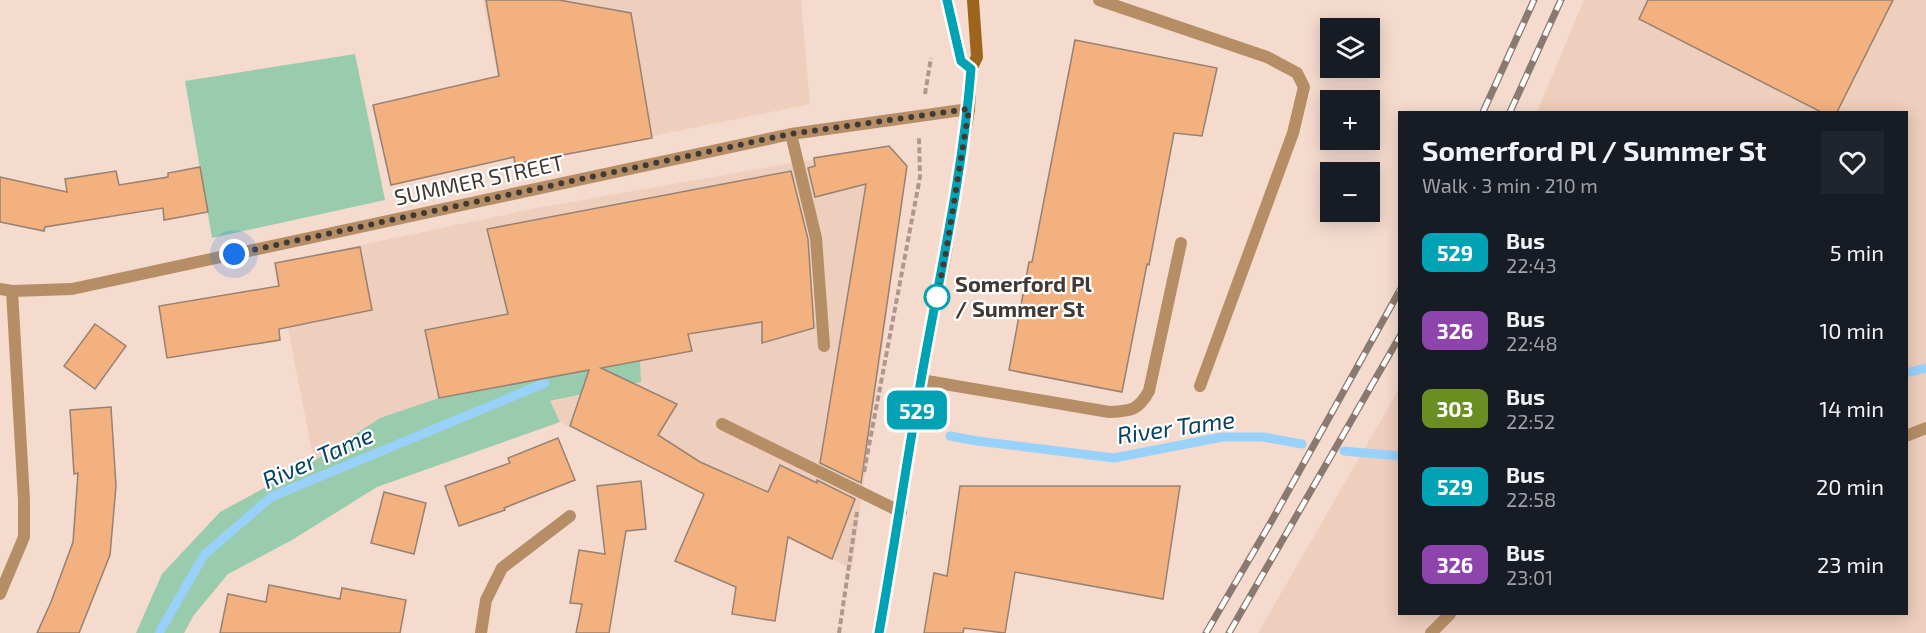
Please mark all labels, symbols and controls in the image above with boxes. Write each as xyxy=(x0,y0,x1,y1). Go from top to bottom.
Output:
map controls xyxy=(1320,18,1380,222)
button: layers xyxy=(1320,18,1380,78)
button: + xyxy=(1320,90,1380,150)
button: heart xyxy=(1821,131,1884,194)
text: Somerford Pl / Summer St xyxy=(1422,133,1766,167)
street label: SUMMER STREET xyxy=(392,148,566,210)
button: − xyxy=(1320,162,1380,222)
text: Walk · 3 min · 210 m xyxy=(1422,173,1598,197)
text: Bus xyxy=(1506,227,1545,253)
your location xyxy=(219,239,249,269)
text: 5 min xyxy=(1830,239,1884,265)
text: 529 xyxy=(1437,240,1473,265)
text: 22:43 xyxy=(1506,253,1557,277)
place label: Somerford Pl / Summer St xyxy=(955,270,1093,321)
marker: Somerford Pl / Summer St xyxy=(924,284,950,310)
text: Bus xyxy=(1506,305,1545,331)
text: 10 min xyxy=(1820,317,1884,343)
text: 326 xyxy=(1437,318,1473,343)
text: 22:48 xyxy=(1506,331,1558,355)
text: Bus xyxy=(1506,383,1545,409)
line badge: 529 xyxy=(882,390,952,430)
text: 14 min xyxy=(1819,395,1884,421)
text: 303 xyxy=(1436,396,1474,421)
text: 529 xyxy=(899,398,935,423)
water label: River Tame xyxy=(1115,404,1237,449)
text: 22:52 xyxy=(1506,409,1555,433)
water label: River Tame xyxy=(257,419,378,494)
text: Bus xyxy=(1506,461,1545,487)
text: 20 min xyxy=(1816,473,1884,499)
text: 529 xyxy=(1437,474,1473,499)
text: 22:58 xyxy=(1506,487,1556,511)
text: Bus xyxy=(1506,539,1545,565)
text: 23 min xyxy=(1817,551,1884,577)
text: 326 xyxy=(1437,552,1473,577)
text: 23:01 xyxy=(1506,565,1553,589)

